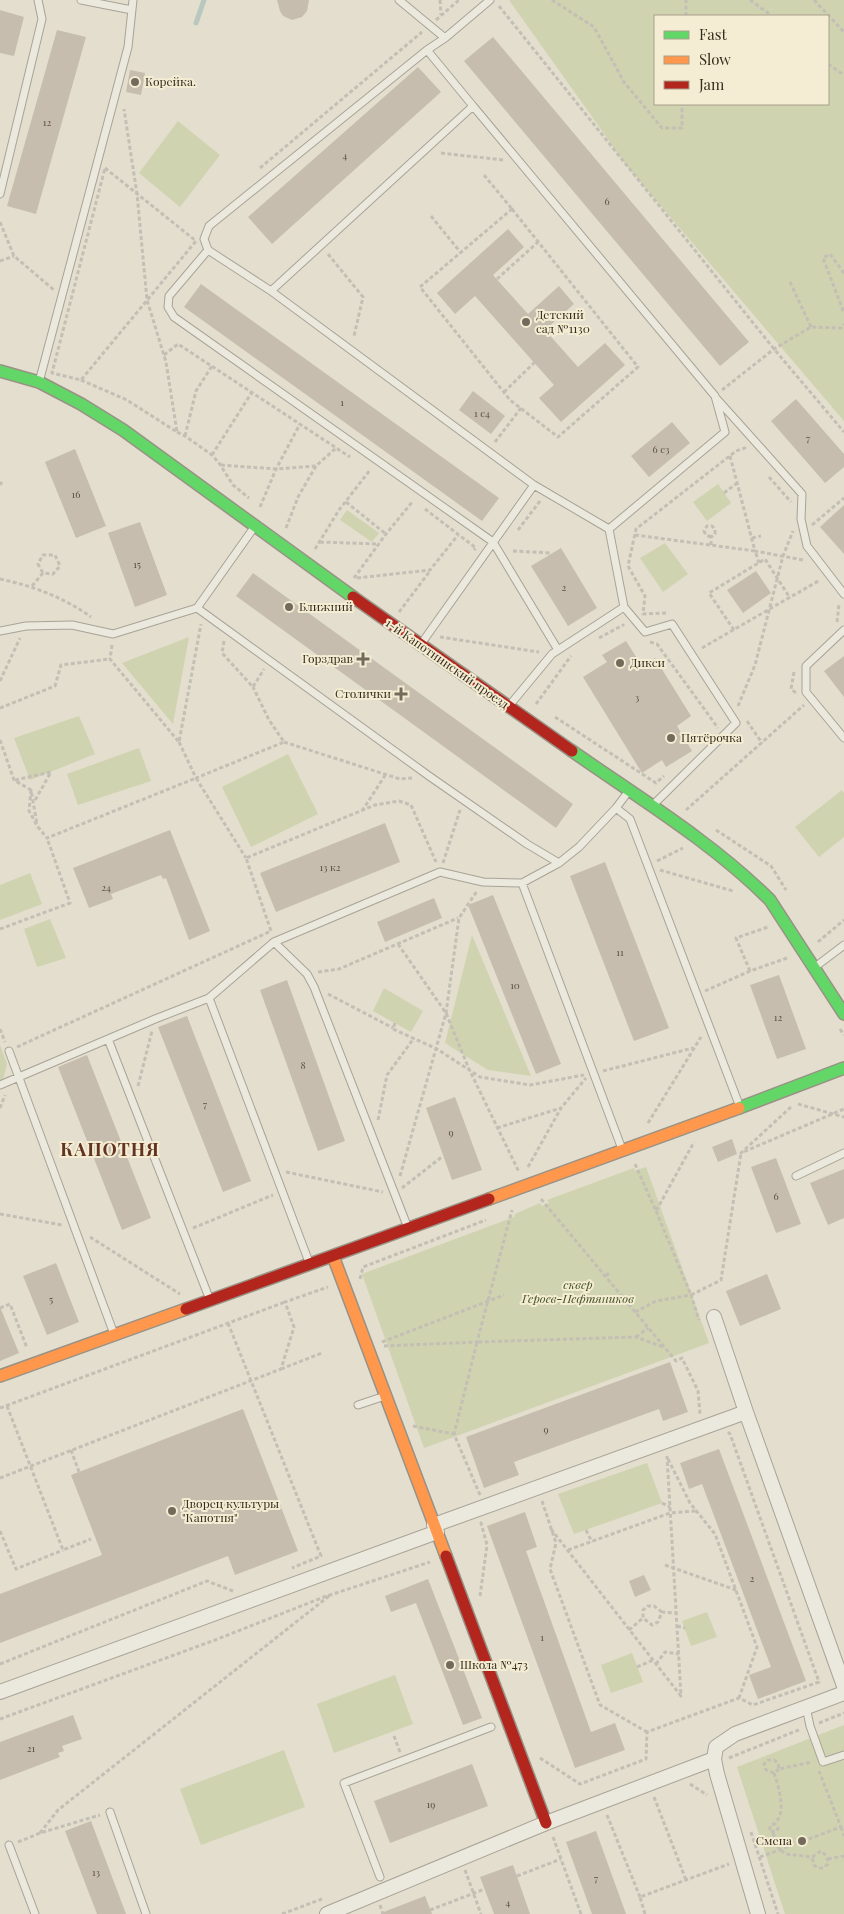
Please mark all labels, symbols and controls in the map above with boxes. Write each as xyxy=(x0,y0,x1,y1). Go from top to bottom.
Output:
legend xyxy=(654,15,829,105)
text: Fast xyxy=(699,24,728,44)
text: Slow xyxy=(699,49,731,69)
place label: Корейка. xyxy=(145,73,196,89)
text: Jam xyxy=(698,74,725,94)
marker: Корейка. xyxy=(129,76,141,88)
house number: 12 xyxy=(43,115,51,129)
house number: 4 xyxy=(343,148,348,162)
house number: 6 xyxy=(604,194,610,208)
place label: Детский сад №1130 xyxy=(536,306,590,336)
marker: Детский сад №1130 xyxy=(520,316,532,328)
house number: 1 xyxy=(340,395,344,409)
house number: 1 с4 xyxy=(474,406,490,420)
house number: 7 xyxy=(806,431,810,445)
house number: 6 с3 xyxy=(652,442,670,456)
house number: 16 xyxy=(72,487,80,501)
house number: 15 xyxy=(133,557,141,571)
house number: 2 xyxy=(562,580,567,594)
place label: Ближний xyxy=(299,598,353,614)
marker: Ближний xyxy=(283,601,295,613)
street label: 1-й Капотнинский проезд xyxy=(383,614,513,712)
place label: Горздрав xyxy=(302,650,353,666)
marker: Горздрав xyxy=(357,653,369,665)
place label: Дикси xyxy=(630,654,666,670)
marker: Дикси xyxy=(614,657,626,669)
place label: Столички xyxy=(335,685,391,701)
marker: Столички xyxy=(395,688,407,700)
house number: 3 xyxy=(635,690,640,704)
place label: Пятёрочка xyxy=(681,729,742,745)
marker: Пятёрочка xyxy=(665,732,677,744)
house number: 13 к2 xyxy=(319,860,341,874)
house number: 24 xyxy=(101,880,111,894)
house number: 11 xyxy=(616,945,624,959)
house number: 10 xyxy=(510,978,520,992)
house number: 12 xyxy=(774,1010,782,1024)
house number: 8 xyxy=(300,1058,306,1072)
house number: 7 xyxy=(203,1097,207,1111)
house number: 9 xyxy=(448,1125,454,1139)
district label: КАПОТНЯ xyxy=(60,1137,160,1161)
house number: 6 xyxy=(773,1189,779,1203)
park label: сквер Героев-Нефтяников xyxy=(521,1276,634,1306)
house number: 5 xyxy=(49,1292,53,1306)
house number: 9 xyxy=(543,1422,549,1436)
place label: Дворец культуры "Капотня" xyxy=(182,1495,279,1525)
marker: Дворец культуры "Капотня" xyxy=(166,1505,178,1517)
house number: 2 xyxy=(750,1571,755,1585)
house number: 1 xyxy=(540,1630,544,1644)
place label: Школа №473 xyxy=(460,1656,528,1672)
marker: Школа №473 xyxy=(444,1659,456,1671)
house number: 21 xyxy=(27,1741,36,1755)
house number: 19 xyxy=(427,1797,435,1811)
place label: Смена xyxy=(756,1832,792,1848)
marker: Смена xyxy=(796,1835,808,1847)
house number: 13 xyxy=(92,1865,101,1879)
house number: 7 xyxy=(594,1871,598,1885)
house number: 4 xyxy=(506,1895,511,1909)

